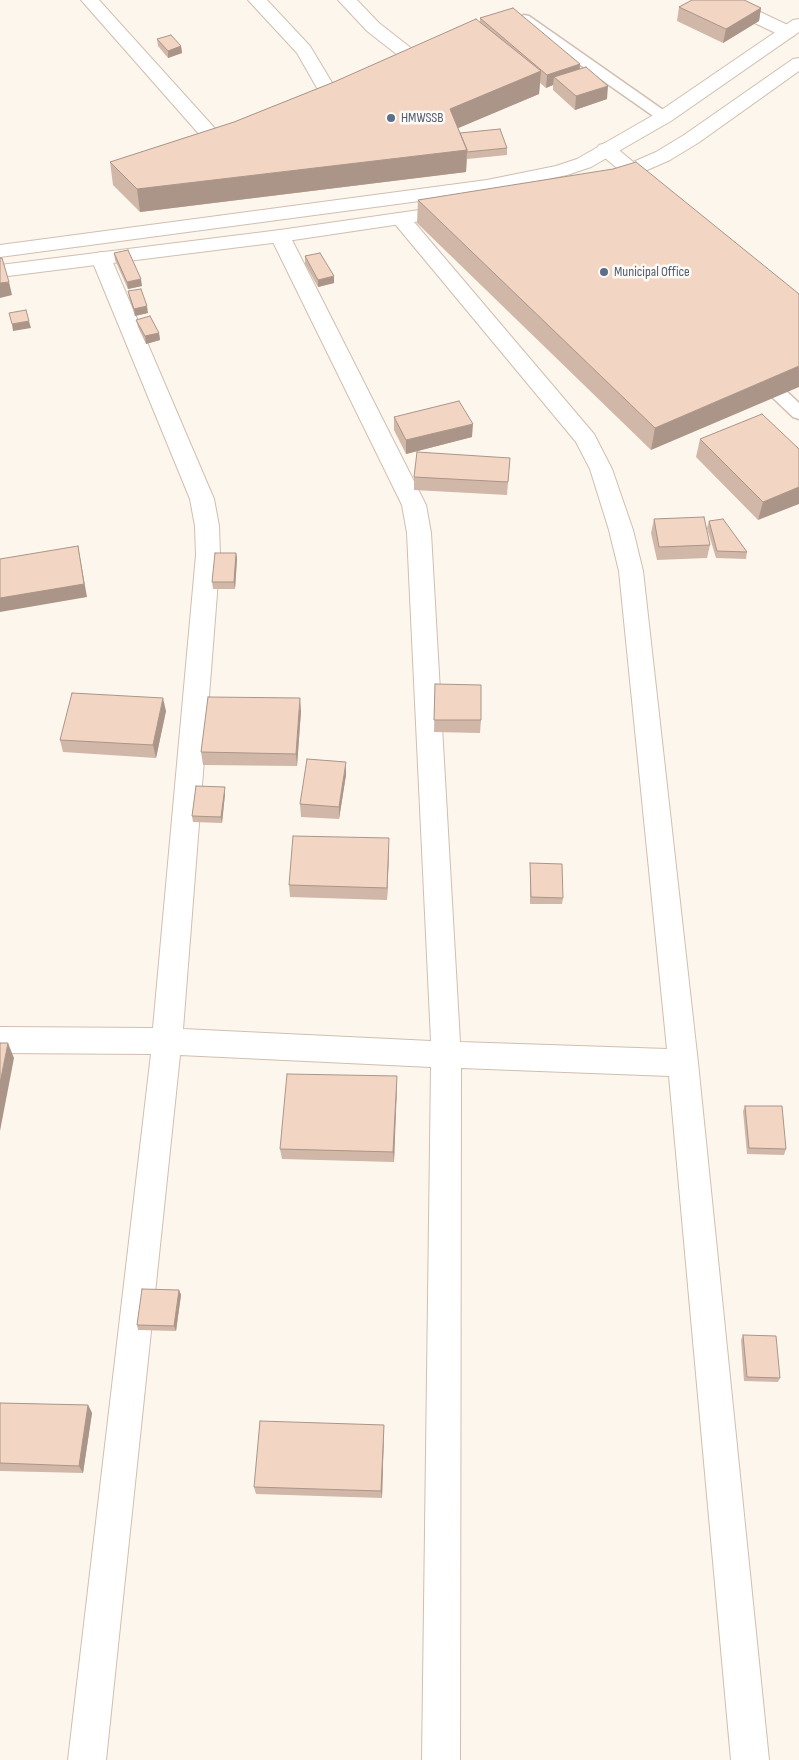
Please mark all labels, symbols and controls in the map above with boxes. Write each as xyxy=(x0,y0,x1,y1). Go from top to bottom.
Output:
place label: HMWSSB xyxy=(401,110,444,126)
marker: HMWSSB xyxy=(385,112,397,124)
place label: Municipal Office xyxy=(614,264,690,280)
marker: Municipal Office xyxy=(598,266,610,278)

